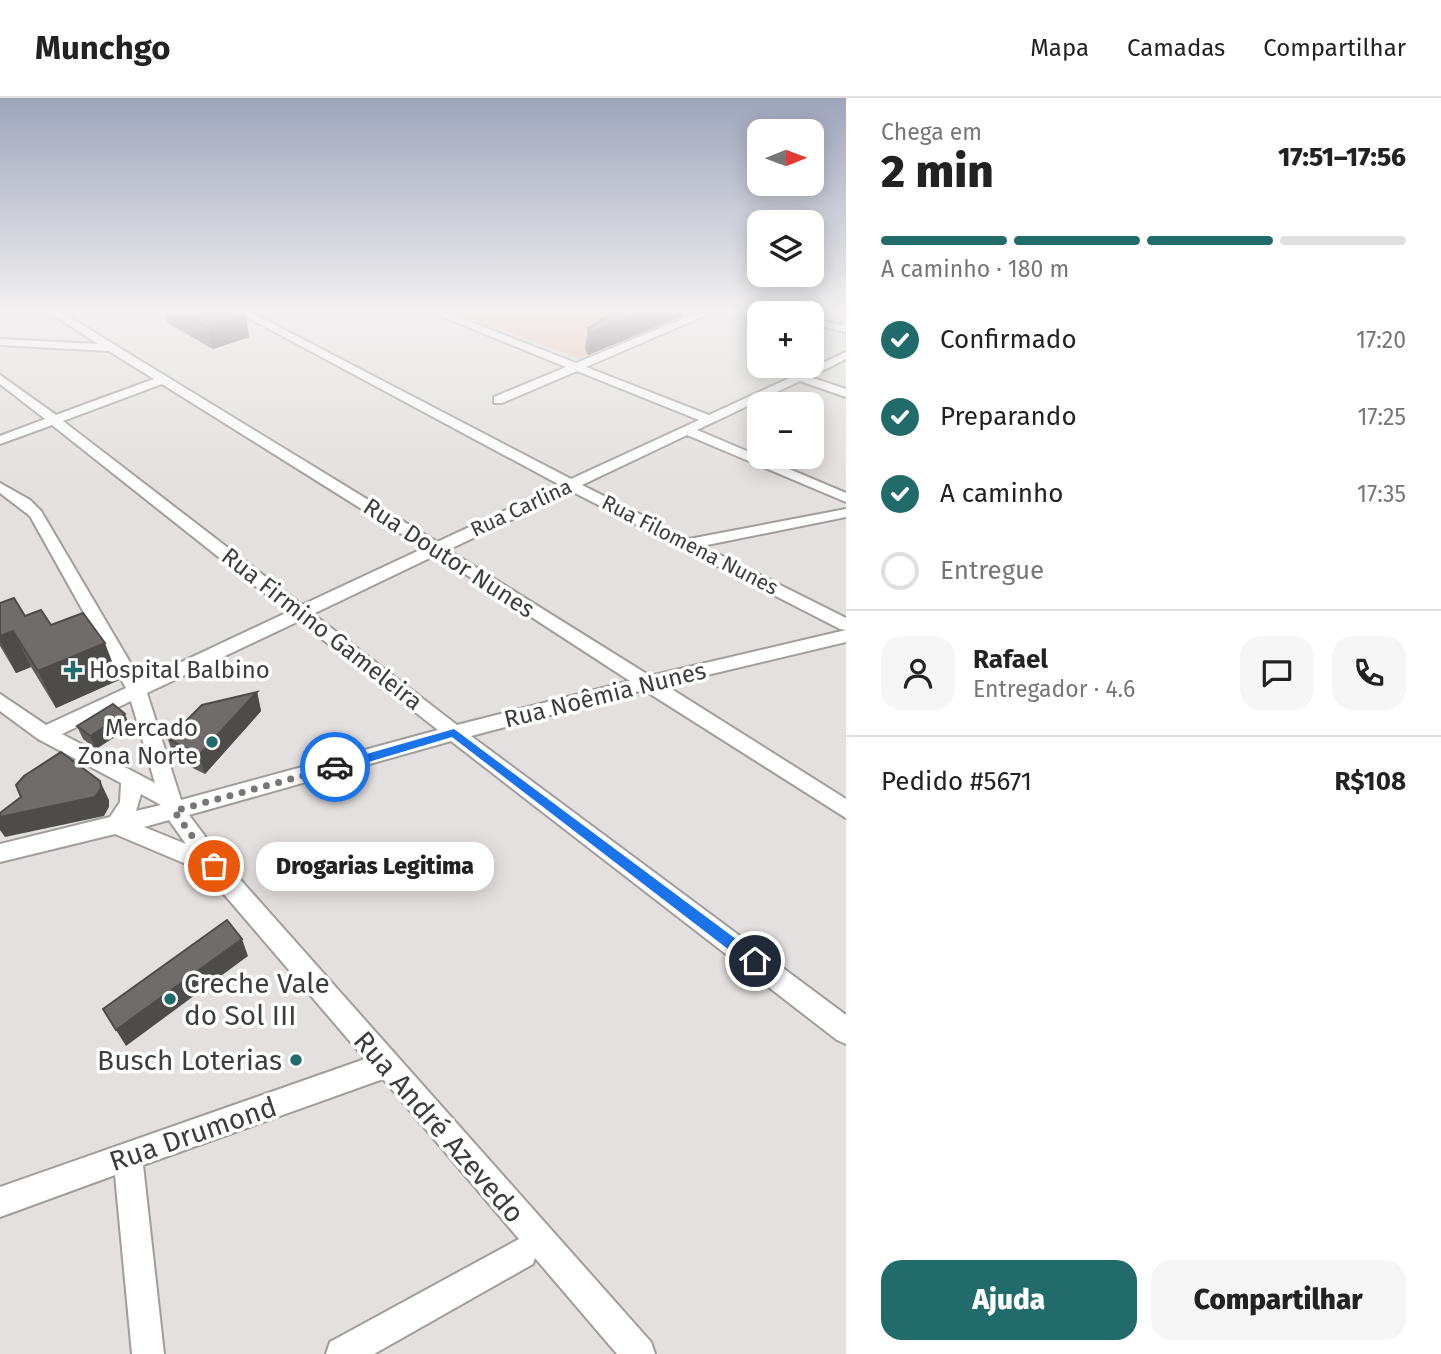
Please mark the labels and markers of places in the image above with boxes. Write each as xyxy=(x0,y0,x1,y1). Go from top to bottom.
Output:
place label: Hospital Balbino xyxy=(89,656,270,684)
marker: Hospital Balbino xyxy=(63,660,83,680)
place label: Mercado Zona Norte xyxy=(77,714,198,770)
marker: Mercado Zona Norte xyxy=(204,734,220,750)
pin xyxy=(184,836,244,896)
callout: Drogarias Legitima xyxy=(256,842,494,890)
pin xyxy=(725,931,785,991)
place label: Creche Vale do Sol III xyxy=(184,967,330,1032)
marker: Creche Vale do Sol III xyxy=(162,991,178,1007)
place label: Busch Loterias xyxy=(97,1044,282,1077)
marker: Busch Loterias xyxy=(288,1052,304,1068)

